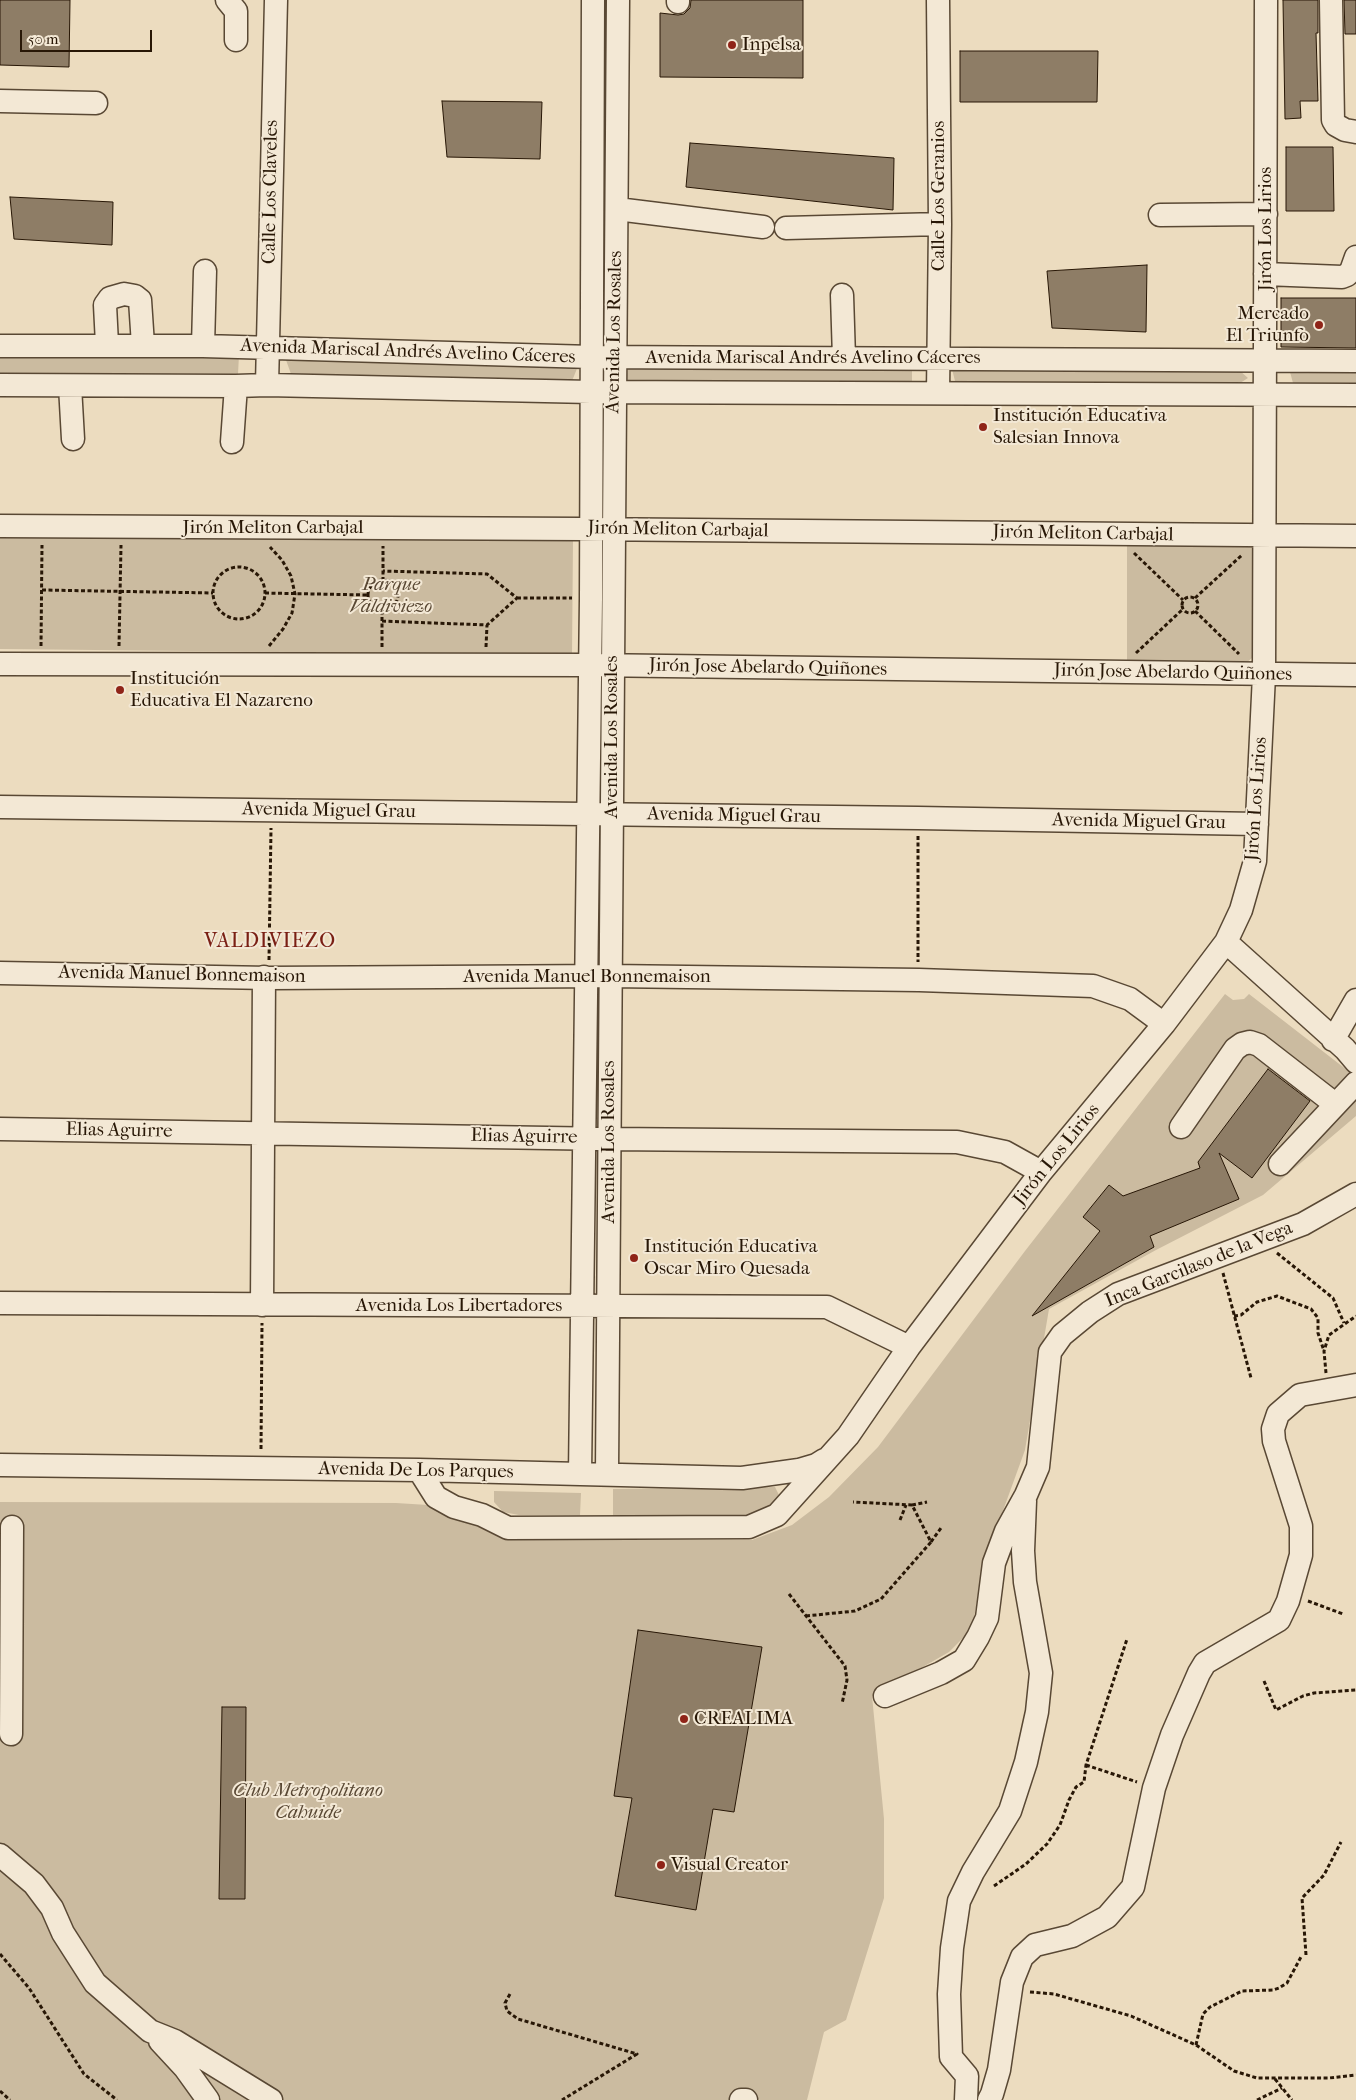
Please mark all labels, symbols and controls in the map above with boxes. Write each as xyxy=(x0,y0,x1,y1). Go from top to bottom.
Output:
scale bar xyxy=(22,20,155,52)
text: 50 m xyxy=(28,30,58,48)
place label: Inpelsa xyxy=(742,34,801,56)
marker: Inpelsa xyxy=(726,39,738,51)
street label: Calle Los Claveles xyxy=(258,120,284,264)
street label: Calle Los Geranios xyxy=(928,121,950,271)
street label: Jirón Los Lirios xyxy=(1255,167,1277,291)
street label: Avenida Los Rosales xyxy=(602,250,628,414)
place label: Mercado El Triunfo xyxy=(1226,303,1309,347)
marker: Mercado El Triunfo xyxy=(1313,319,1325,331)
street label: Avenida Mariscal Andrés Avelino Cáceres xyxy=(240,335,576,369)
street label: Avenida Mariscal Andrés Avelino Cáceres xyxy=(645,347,981,369)
place label: Institución Educativa Salesian Innova xyxy=(993,405,1167,449)
marker: Institución Educativa Salesian Innova xyxy=(977,421,989,433)
street label: Jirón Meliton Carbajal xyxy=(182,517,364,539)
street label: Jirón Meliton Carbajal xyxy=(587,517,769,543)
street label: Jirón Meliton Carbajal xyxy=(992,521,1174,547)
park label: Parque Valdiviezo xyxy=(350,574,432,618)
street label: Jirón Jose Abelardo Quiñones xyxy=(649,655,887,681)
street label: Avenida Los Rosales xyxy=(601,656,623,818)
street label: Jirón Jose Abelardo Quiñones xyxy=(1054,660,1292,686)
place label: Institución Educativa El Nazareno xyxy=(130,668,313,712)
marker: Institución Educativa El Nazareno xyxy=(114,684,126,696)
street label: Jirón Los Lirios xyxy=(1241,736,1273,862)
street label: Avenida Miguel Grau xyxy=(242,798,416,824)
street label: Avenida Miguel Grau xyxy=(647,803,821,829)
street label: Avenida Miguel Grau xyxy=(1052,809,1226,835)
district label: VALDIVIEZO xyxy=(203,930,337,954)
street label: Avenida Manuel Bonnemaison xyxy=(58,961,306,989)
street label: Avenida Manuel Bonnemaison xyxy=(463,966,711,988)
street label: Avenida Los Rosales xyxy=(598,1061,620,1223)
street label: Jirón Los Lirios xyxy=(1009,1099,1105,1211)
street label: Elias Aguirre xyxy=(65,1119,173,1143)
street label: Elias Aguirre xyxy=(470,1125,578,1149)
street label: Inca Garcilaso de la Vega xyxy=(1102,1217,1296,1313)
place label: Institución Educativa Oscar Miro Quesada xyxy=(644,1236,818,1280)
marker: Institución Educativa Oscar Miro Quesada xyxy=(628,1252,640,1264)
street label: Avenida Los Libertadores xyxy=(356,1295,562,1317)
street label: Avenida De Los Parques xyxy=(318,1458,514,1484)
place label: CREALIMA xyxy=(694,1708,793,1730)
marker: CREALIMA xyxy=(678,1713,690,1725)
park label: Club Metropolitano Cahuide xyxy=(233,1780,383,1824)
place label: Visual Creator xyxy=(671,1854,788,1876)
marker: Visual Creator xyxy=(655,1859,667,1871)

